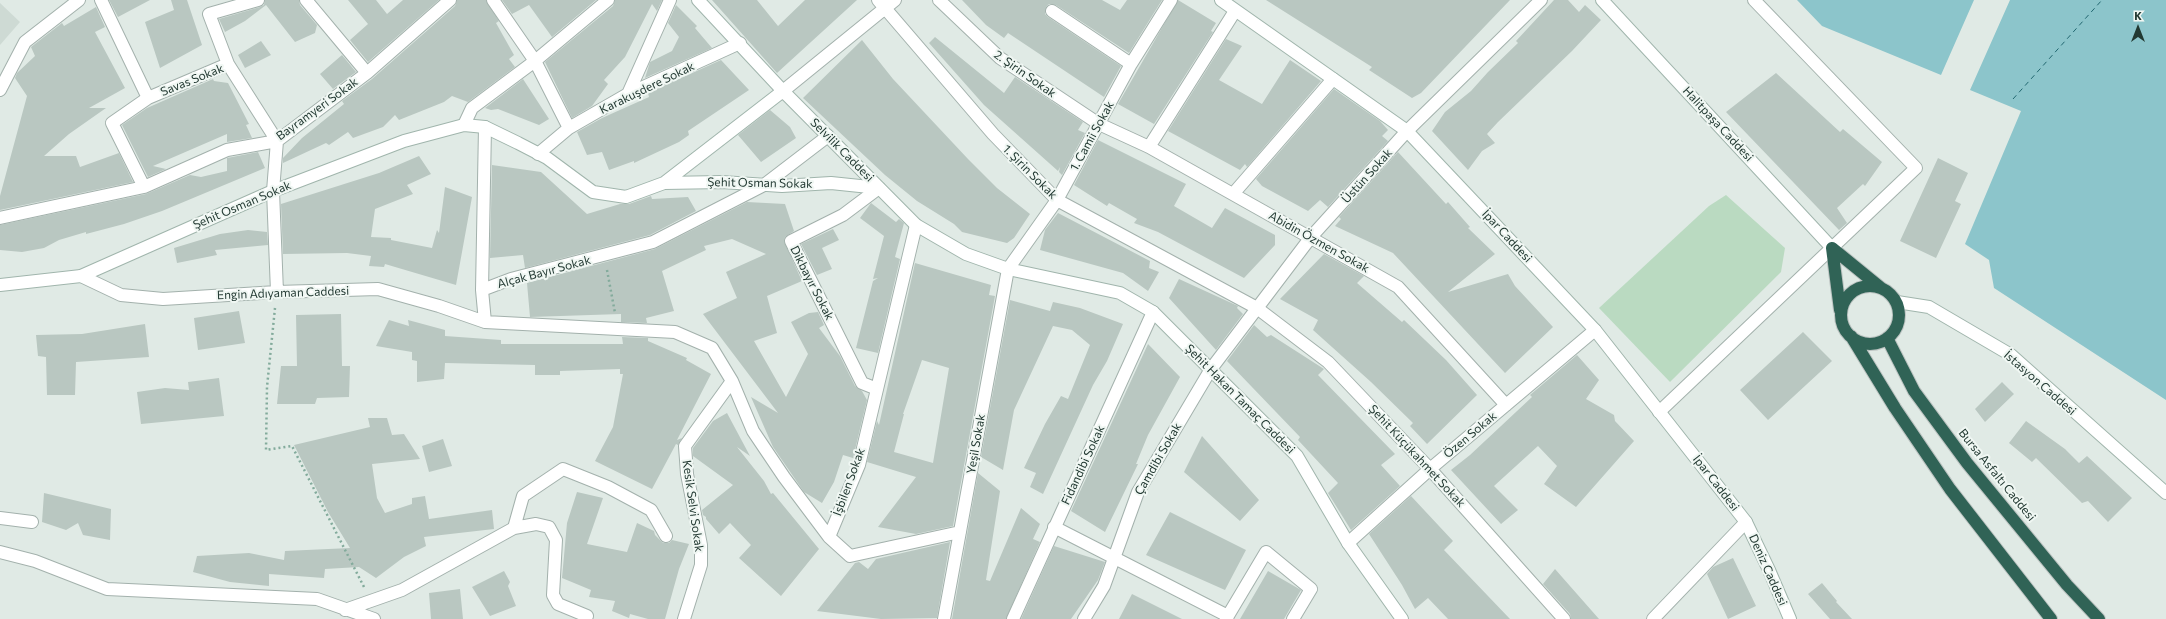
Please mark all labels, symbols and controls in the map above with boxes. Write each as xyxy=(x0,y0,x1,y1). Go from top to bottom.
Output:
north arrow xyxy=(2118,8,2158,48)
text: K xyxy=(2134,9,2142,22)
street label: 2. Şirin Sokak xyxy=(991,47,1059,101)
street label: Karakuşdere Sokak xyxy=(597,59,697,117)
street label: Savas Sokak xyxy=(158,61,226,99)
street label: Bayramyeri Sokak xyxy=(273,75,361,143)
street label: Halitpaşa Caddesi xyxy=(1680,84,1756,164)
street label: 1. Camii Sokak xyxy=(1067,99,1117,173)
street label: Selvilik Caddesi xyxy=(807,115,877,185)
street label: 1. Şirin Sokak xyxy=(1000,142,1060,202)
street label: Üstün Sokak xyxy=(1339,146,1395,206)
street label: Şehit Osman Sokak xyxy=(707,175,813,191)
street label: Şehit Osman Sokak xyxy=(191,178,293,232)
street label: İpar Caddesi xyxy=(1479,207,1535,265)
street label: Abidin Özmen Sokak xyxy=(1266,208,1372,276)
street label: Dikbayır Sokak xyxy=(787,243,837,323)
street label: Alçak Bayır Sokak xyxy=(496,253,592,291)
street label: Engin Adıyaman Caddesi xyxy=(217,283,349,303)
street label: Şehit Hakan Tamaç Caddesi xyxy=(1182,341,1298,457)
street label: İstasyon Caddesi xyxy=(2001,348,2079,418)
street label: Şehit Küçükahmet Sokak xyxy=(1366,402,1468,510)
street label: Özen Sokak xyxy=(1441,409,1499,461)
street label: Yeşil Sokak xyxy=(964,413,988,475)
street label: Çamdibi Sokak xyxy=(1132,420,1184,498)
street label: Fidandibi Sokak xyxy=(1058,423,1108,507)
street label: Bursa Asfaltı Caddesi xyxy=(1955,426,2039,524)
street label: İşbilen Sokak xyxy=(830,446,868,518)
street label: İpar Caddesi xyxy=(1690,452,1742,514)
street label: Kesik Selvi Sokak xyxy=(679,459,707,553)
street label: Deniz Caddesi xyxy=(1746,532,1790,608)

